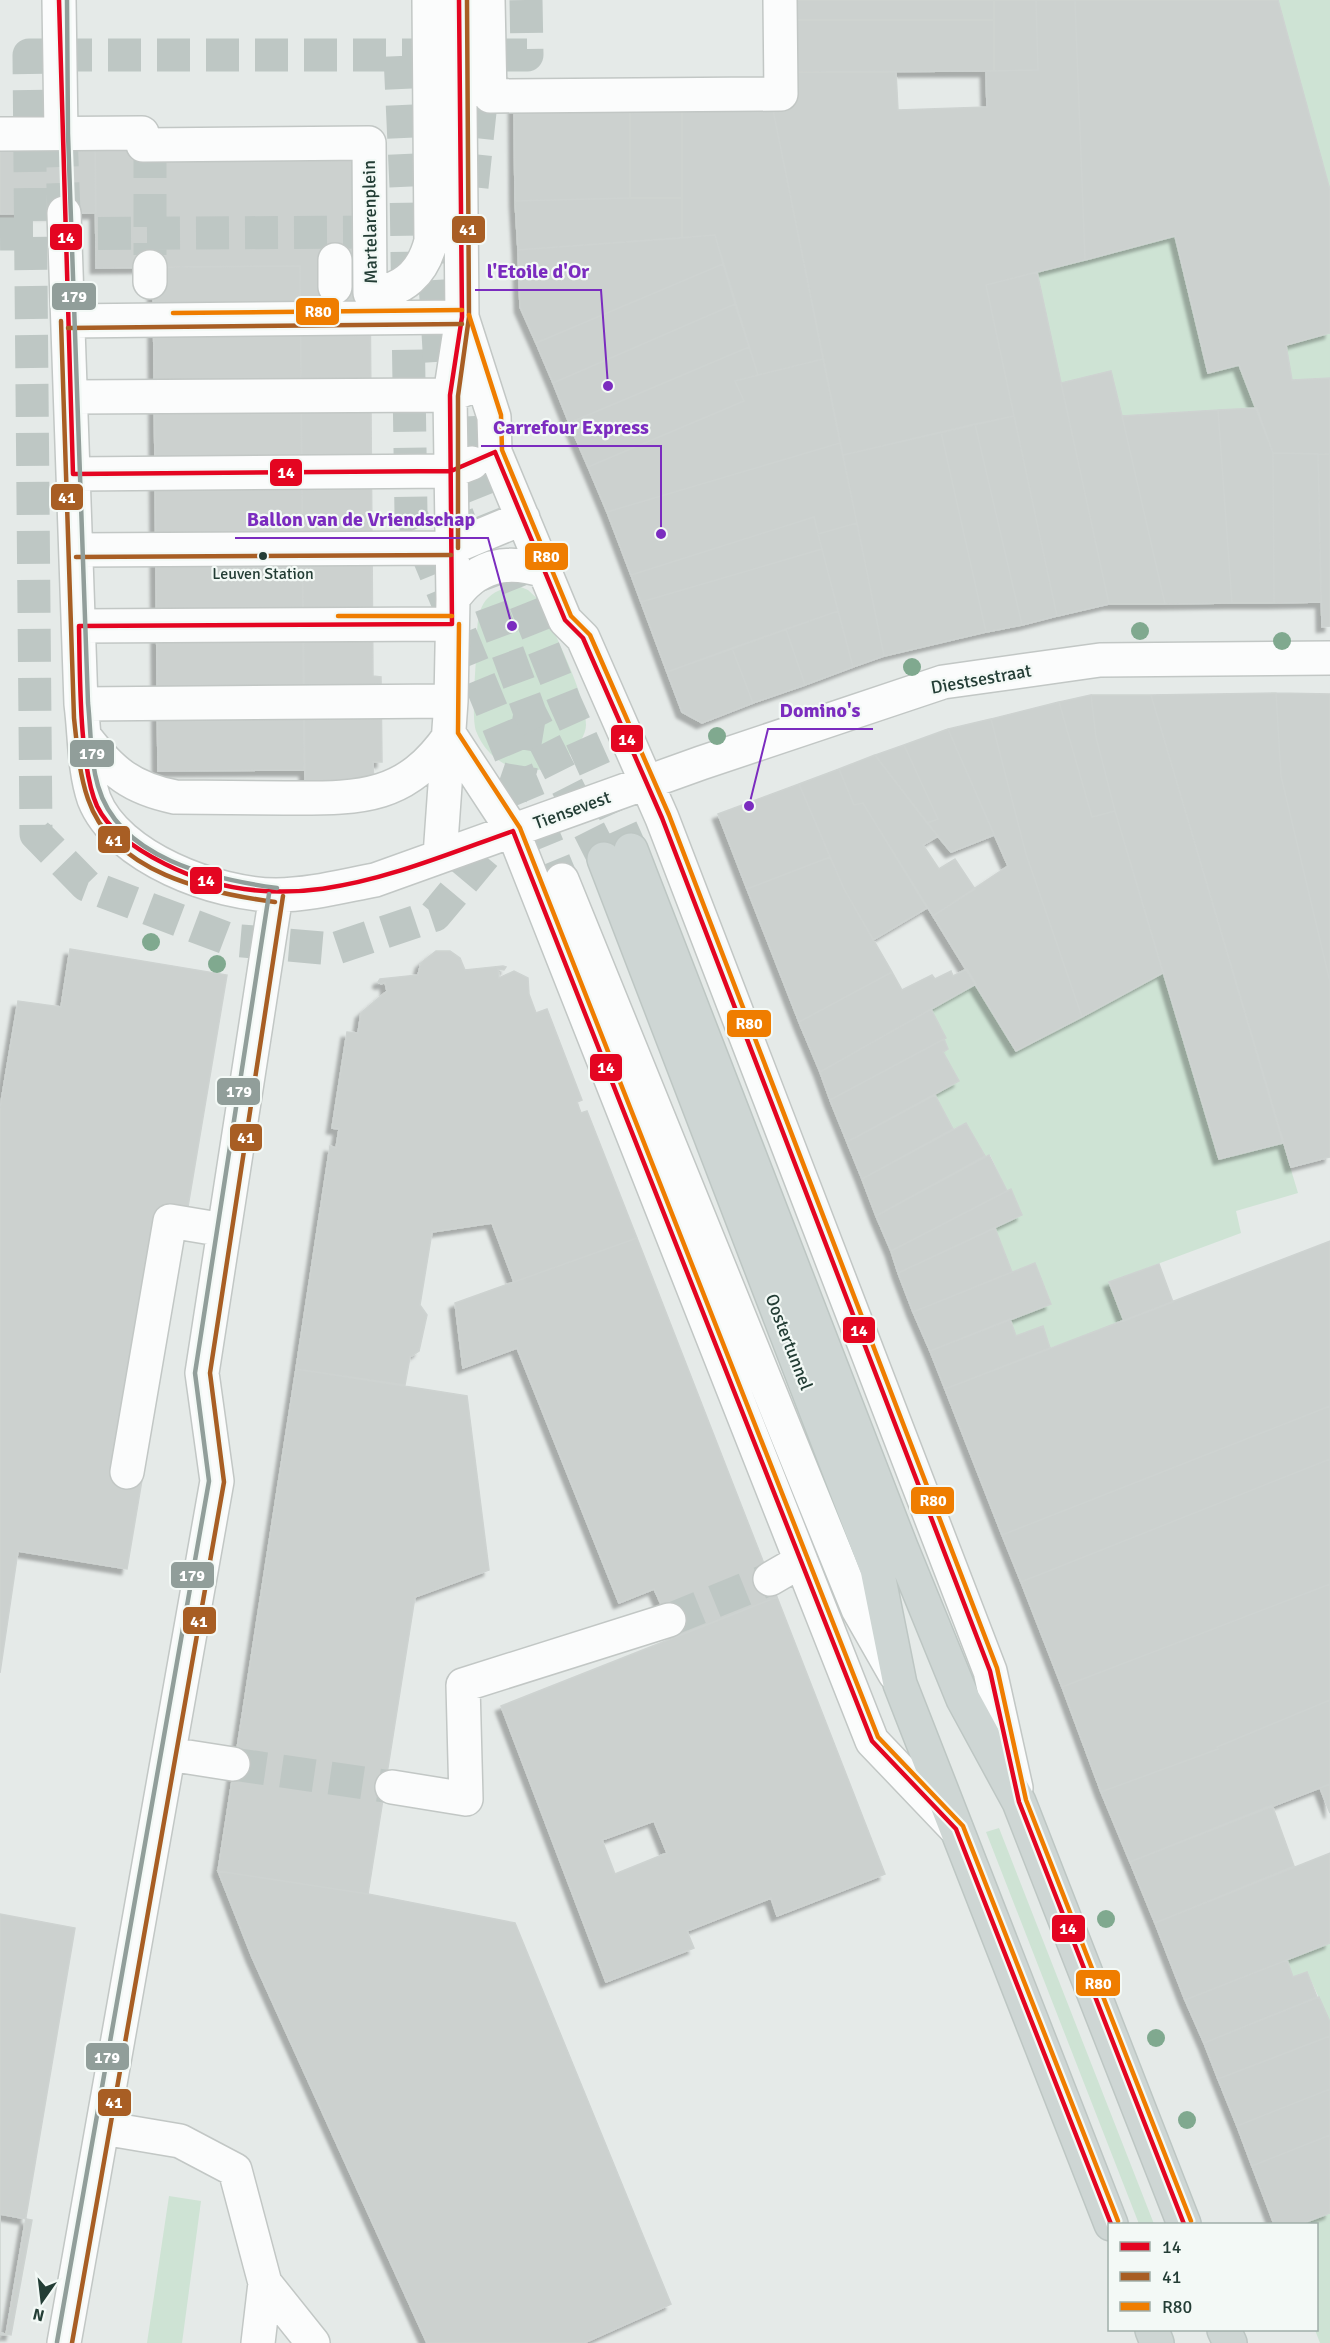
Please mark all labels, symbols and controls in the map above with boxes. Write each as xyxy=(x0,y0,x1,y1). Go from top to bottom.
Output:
street label: Martelarenplein xyxy=(358,160,382,284)
line badge: 41 xyxy=(451,215,486,244)
text: 41 xyxy=(459,220,477,240)
line badge: 14 xyxy=(49,223,83,251)
text: 14 xyxy=(57,228,75,248)
callout: l'Etoile d'Or xyxy=(475,252,601,290)
text: l'Etoile d'Or xyxy=(487,259,589,284)
line badge: 179 xyxy=(51,282,97,311)
text: 179 xyxy=(61,287,87,307)
line badge: R80 xyxy=(295,297,340,326)
text: R80 xyxy=(304,302,332,322)
callout: Carrefour Express xyxy=(481,408,661,446)
text: Carrefour Express xyxy=(493,415,649,440)
line badge: 14 xyxy=(269,458,303,487)
text: 14 xyxy=(277,463,295,483)
line badge: 41 xyxy=(50,483,84,511)
text: 41 xyxy=(58,488,76,508)
callout: Ballon van de Vriendschap xyxy=(235,500,488,538)
text: Ballon van de Vriendschap xyxy=(247,507,475,532)
line badge: R80 xyxy=(524,542,569,571)
text: R80 xyxy=(532,547,560,567)
marker: Leuven Station xyxy=(257,550,269,562)
place label: Leuven Station xyxy=(212,564,314,584)
street label: Diestsestraat xyxy=(929,659,1033,699)
callout: Domino's xyxy=(768,691,873,729)
text: Domino's xyxy=(780,698,861,723)
line badge: 14 xyxy=(610,724,644,753)
text: 14 xyxy=(618,730,636,750)
line badge: 179 xyxy=(69,739,115,768)
text: 179 xyxy=(79,744,105,764)
street label: Tiensevest xyxy=(530,786,614,834)
line badge: 41 xyxy=(97,825,131,854)
text: 41 xyxy=(105,831,123,851)
line badge: 14 xyxy=(189,866,223,895)
text: 14 xyxy=(197,871,215,891)
line badge: R80 xyxy=(726,1009,772,1038)
text: R80 xyxy=(735,1014,763,1034)
line badge: 14 xyxy=(589,1053,623,1082)
text: 14 xyxy=(597,1058,615,1078)
line badge: 179 xyxy=(216,1077,261,1106)
text: 179 xyxy=(226,1082,252,1102)
line badge: 41 xyxy=(229,1123,263,1152)
text: 41 xyxy=(237,1128,255,1148)
street label: Oostertunnel xyxy=(761,1291,817,1393)
line badge: 14 xyxy=(842,1316,876,1344)
text: 14 xyxy=(850,1321,868,1341)
line badge: R80 xyxy=(910,1486,955,1515)
text: R80 xyxy=(919,1491,947,1511)
line badge: 179 xyxy=(170,1561,215,1589)
text: 179 xyxy=(179,1566,205,1586)
line badge: 41 xyxy=(182,1606,217,1635)
text: 41 xyxy=(190,1612,208,1632)
line badge: 14 xyxy=(1051,1914,1086,1943)
text: 14 xyxy=(1059,1919,1077,1939)
line badge: R80 xyxy=(1075,1969,1121,1997)
text: R80 xyxy=(1084,1974,1112,1994)
line badge: 179 xyxy=(85,2042,130,2071)
text: 179 xyxy=(94,2048,120,2068)
line badge: 41 xyxy=(97,2088,132,2117)
text: 41 xyxy=(105,2093,123,2113)
legend xyxy=(1108,2223,1318,2331)
text: 14 xyxy=(1162,2236,1182,2258)
text: 41 xyxy=(1162,2266,1181,2288)
north arrow xyxy=(12,2271,72,2331)
text: R80 xyxy=(1162,2296,1192,2318)
text: N xyxy=(31,2304,46,2326)

